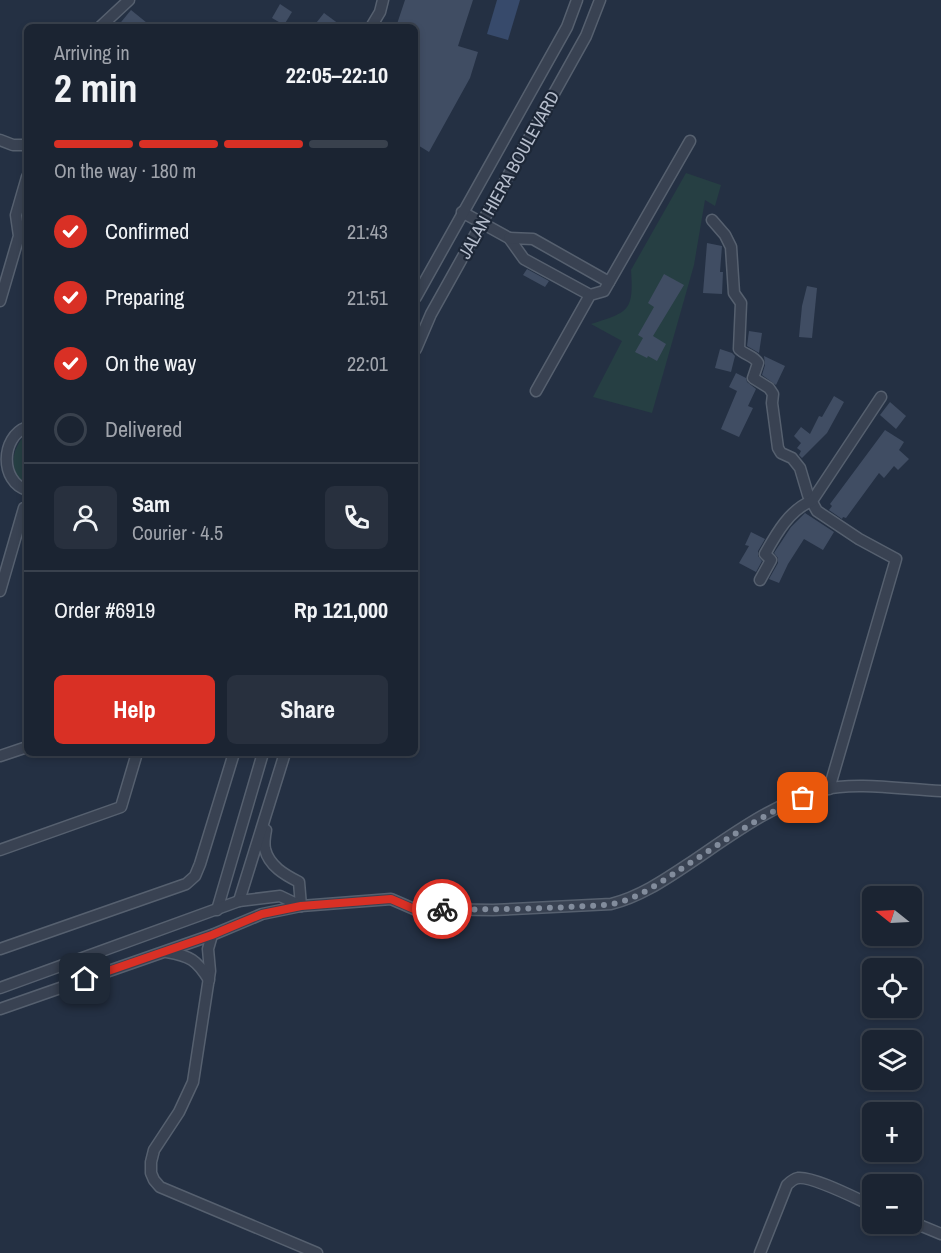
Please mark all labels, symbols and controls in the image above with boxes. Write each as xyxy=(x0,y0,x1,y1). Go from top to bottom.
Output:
text: Arriving in xyxy=(54,39,130,66)
text: 22:05–22:10 xyxy=(286,60,388,90)
text: 2 min xyxy=(54,62,138,114)
street label: JALAN HIERA BOULEVARD xyxy=(452,86,565,263)
text: On the way · 180 m xyxy=(54,157,196,184)
icon: check xyxy=(54,215,87,248)
text: Confirmed xyxy=(105,216,189,246)
text: 21:43 xyxy=(347,218,388,245)
icon: check xyxy=(54,281,87,314)
text: Preparing xyxy=(105,282,184,312)
text: 21:51 xyxy=(347,284,388,311)
icon: check xyxy=(54,347,87,380)
text: On the way xyxy=(105,348,196,378)
text: 22:01 xyxy=(347,350,388,377)
text: Delivered xyxy=(105,414,182,444)
button: person xyxy=(54,486,117,549)
button: phone xyxy=(325,486,388,549)
text: Sam xyxy=(132,489,170,519)
text: Courier · 4.5 xyxy=(132,519,223,546)
text: Order #6919 xyxy=(54,595,155,625)
text: Rp 121,000 xyxy=(294,595,388,625)
button: Help xyxy=(54,675,215,744)
button: Share xyxy=(227,675,388,744)
pin xyxy=(777,772,828,823)
icon: bag xyxy=(786,781,819,814)
courier xyxy=(412,879,472,939)
north arrow xyxy=(862,886,922,946)
map controls xyxy=(862,886,922,1234)
icon: bike xyxy=(426,893,459,926)
pin xyxy=(59,953,110,1004)
button: locate xyxy=(862,958,922,1018)
icon: home xyxy=(68,962,101,995)
button: layers xyxy=(862,1030,922,1090)
button: + xyxy=(862,1102,922,1162)
button: − xyxy=(862,1174,922,1234)

